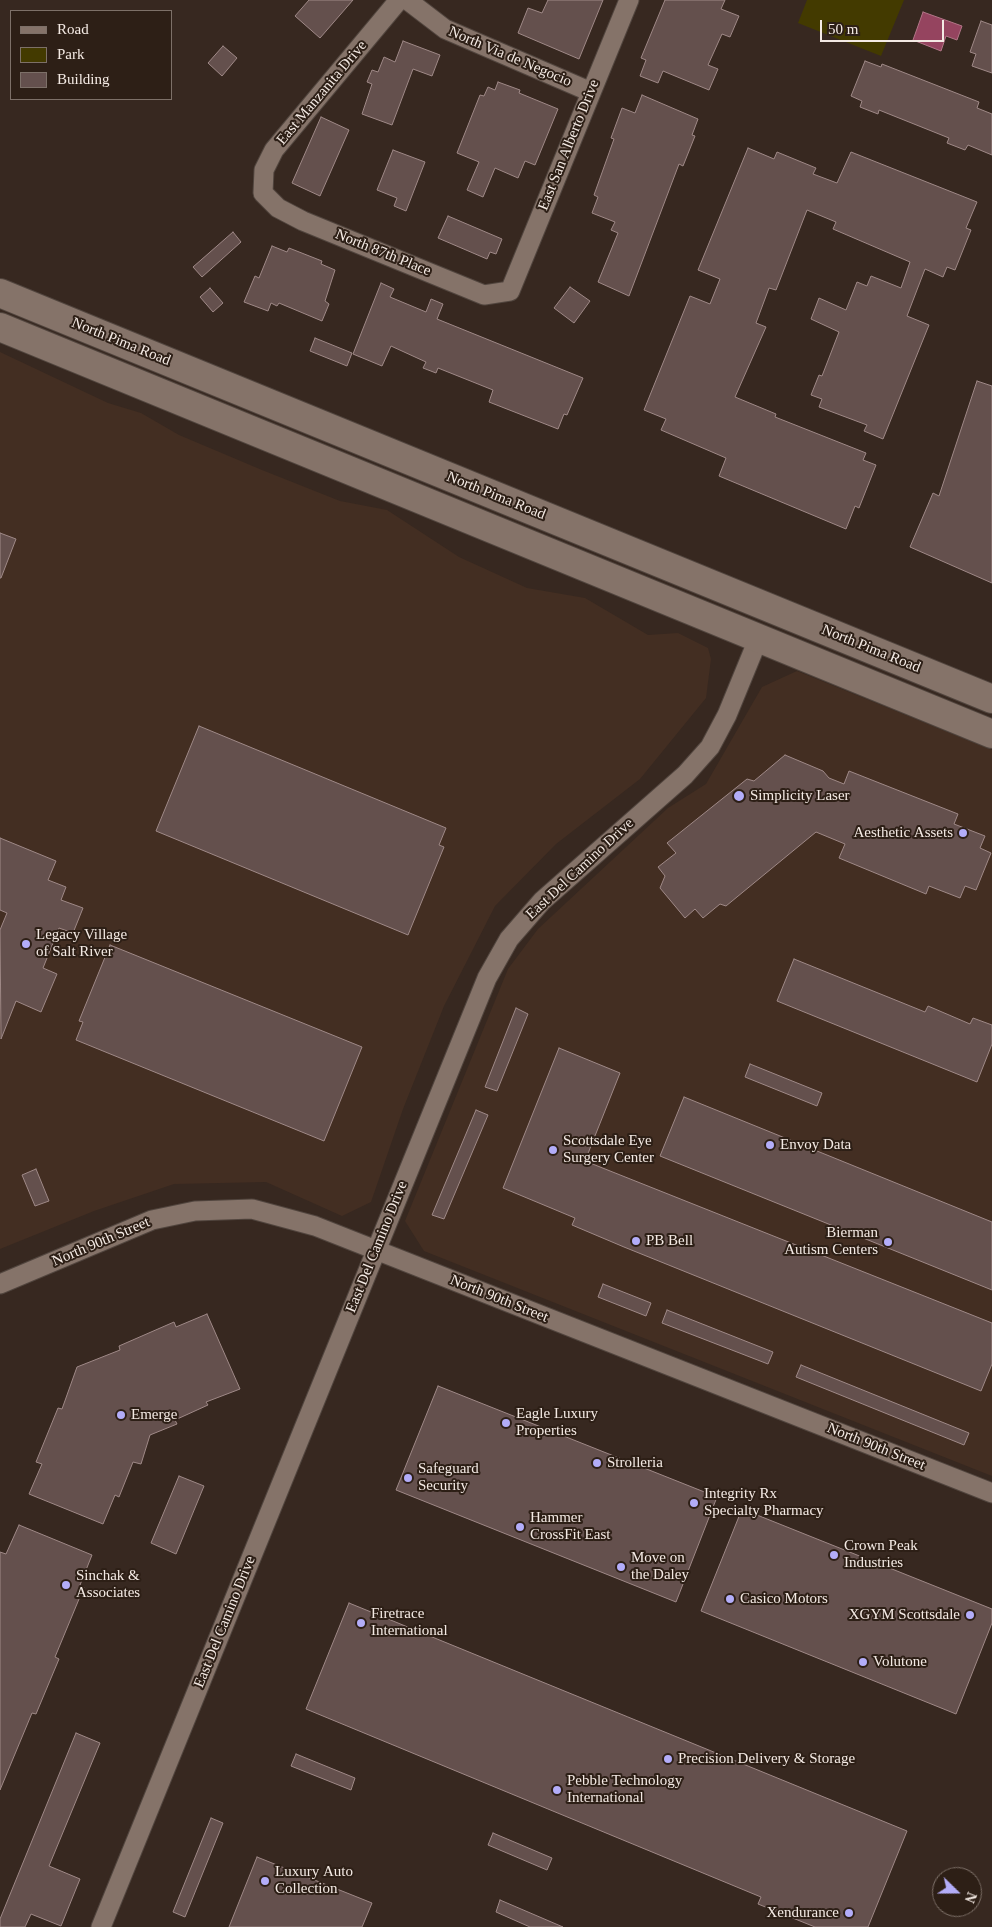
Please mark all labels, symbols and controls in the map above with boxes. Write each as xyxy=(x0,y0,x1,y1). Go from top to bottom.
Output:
legend xyxy=(10,10,172,100)
scale bar xyxy=(822,10,946,42)
text: Road xyxy=(57,21,89,37)
text: 50 m xyxy=(828,21,858,37)
street label: North Via de Negocio xyxy=(446,23,574,91)
street label: East Manzanita Drive xyxy=(273,37,371,149)
text: Park xyxy=(57,46,85,62)
text: Building xyxy=(57,71,110,87)
street label: East San Alberto Drive xyxy=(535,77,603,213)
street label: North 87th Place xyxy=(333,226,433,280)
street label: North Pima Road xyxy=(69,314,173,370)
street label: North Pima Road xyxy=(444,468,548,524)
street label: North Pima Road xyxy=(819,621,923,677)
place label: Simplicity Laser xyxy=(750,787,850,805)
marker: Simplicity Laser xyxy=(732,789,746,803)
street label: East Del Camino Drive xyxy=(523,815,637,923)
place label: Aesthetic Assets xyxy=(853,824,953,842)
marker: Aesthetic Assets xyxy=(957,827,969,839)
place label: Legacy Village of Salt River xyxy=(36,926,127,961)
marker: Legacy Village of Salt River xyxy=(20,938,32,950)
place label: Scottsdale Eye Surgery Center xyxy=(563,1132,654,1167)
place label: Envoy Data xyxy=(780,1136,851,1154)
marker: Envoy Data xyxy=(764,1139,776,1151)
marker: Scottsdale Eye Surgery Center xyxy=(547,1144,559,1156)
street label: East Del Camino Drive xyxy=(342,1179,412,1315)
street label: North 90th Street xyxy=(50,1213,152,1271)
place label: Bierman Autism Centers xyxy=(784,1224,878,1259)
place label: PB Bell xyxy=(646,1232,693,1250)
marker: PB Bell xyxy=(630,1235,642,1247)
marker: Bierman Autism Centers xyxy=(882,1236,894,1248)
street label: North 90th Street xyxy=(447,1271,551,1327)
place label: Eagle Luxury Properties xyxy=(516,1405,598,1440)
place label: Emerge xyxy=(131,1406,177,1424)
marker: Emerge xyxy=(115,1409,127,1421)
marker: Eagle Luxury Properties xyxy=(500,1417,512,1429)
street label: North 90th Street xyxy=(824,1419,928,1475)
place label: Strolleria xyxy=(607,1454,663,1472)
marker: Strolleria xyxy=(591,1457,603,1469)
place label: Safeguard Security xyxy=(418,1460,479,1495)
marker: Safeguard Security xyxy=(402,1472,414,1484)
place label: Integrity Rx Specialty Pharmacy xyxy=(704,1485,824,1520)
marker: Integrity Rx Specialty Pharmacy xyxy=(688,1497,700,1509)
place label: Hammer CrossFit East xyxy=(530,1509,610,1544)
marker: Hammer CrossFit East xyxy=(514,1521,526,1533)
place label: Crown Peak Industries xyxy=(844,1537,918,1572)
place label: Move on the Daley xyxy=(631,1549,689,1584)
marker: Crown Peak Industries xyxy=(828,1549,840,1561)
street label: East Del Camino Drive xyxy=(190,1554,260,1690)
marker: Move on the Daley xyxy=(615,1561,627,1573)
place label: Sinchak & Associates xyxy=(76,1567,140,1602)
marker: Sinchak & Associates xyxy=(60,1579,72,1591)
place label: Casico Motors xyxy=(740,1590,828,1608)
marker: Casico Motors xyxy=(724,1593,736,1605)
place label: Firetrace International xyxy=(371,1605,448,1640)
place label: XGYM Scottsdale xyxy=(849,1606,960,1624)
marker: XGYM Scottsdale xyxy=(964,1609,976,1621)
marker: Firetrace International xyxy=(355,1617,367,1629)
place label: Volutone xyxy=(873,1653,927,1671)
marker: Volutone xyxy=(857,1656,869,1668)
place label: Precision Delivery & Storage xyxy=(678,1750,855,1768)
marker: Precision Delivery & Storage xyxy=(662,1753,674,1765)
place label: Pebble Technology International xyxy=(567,1772,682,1807)
marker: Pebble Technology International xyxy=(551,1784,563,1796)
place label: Luxury Auto Collection xyxy=(275,1863,353,1898)
north arrow xyxy=(932,1867,982,1917)
marker: Luxury Auto Collection xyxy=(259,1875,271,1887)
text: N xyxy=(962,1890,979,1905)
place label: Xendurance xyxy=(767,1904,839,1922)
marker: Xendurance xyxy=(843,1907,855,1919)

